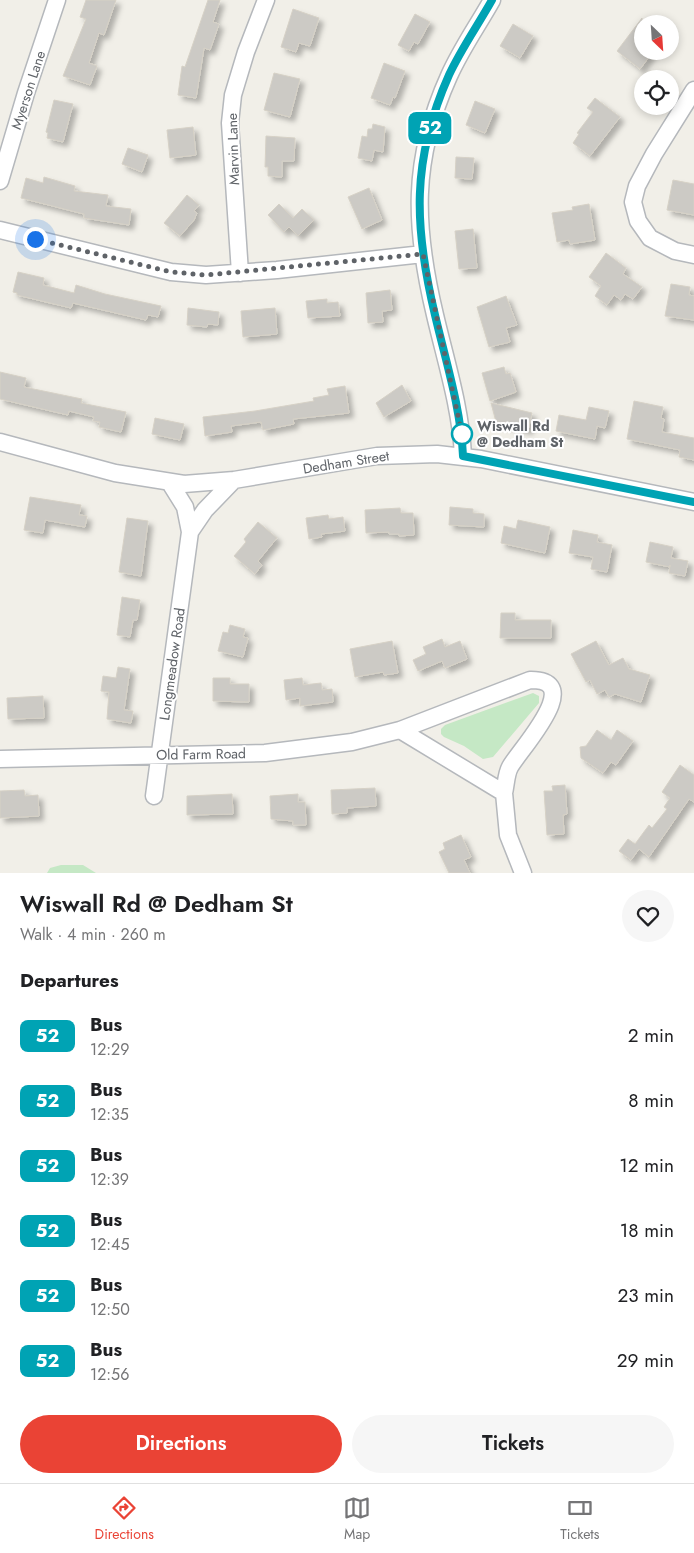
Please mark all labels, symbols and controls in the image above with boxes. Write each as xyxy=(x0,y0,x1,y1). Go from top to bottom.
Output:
north arrow xyxy=(634,15,679,60)
map controls xyxy=(634,15,679,115)
street label: Myerson Lane xyxy=(6,48,50,132)
button: locate xyxy=(634,70,679,115)
line badge: 52 xyxy=(408,112,452,144)
street label: Marvin Lane xyxy=(222,113,244,185)
text: 52 xyxy=(418,115,442,141)
your location xyxy=(23,227,48,252)
place label: Wiswall Rd @ Dedham St xyxy=(477,416,564,452)
marker: Wiswall Rd @ Dedham St xyxy=(451,423,473,445)
street label: Dedham Street xyxy=(301,445,391,479)
street label: Longmeadow Road xyxy=(154,606,190,722)
street label: Old Farm Road xyxy=(156,743,246,765)
text: Wiswall Rd @ Dedham St xyxy=(20,886,293,921)
button: heart xyxy=(622,890,674,942)
text: Walk · 4 min · 260 m xyxy=(20,923,166,946)
text: Departures xyxy=(20,967,119,994)
text: Bus xyxy=(90,1011,122,1038)
text: 2 min xyxy=(628,1022,674,1049)
text: 52 xyxy=(36,1023,59,1049)
text: 12:29 xyxy=(90,1038,129,1061)
text: Bus xyxy=(90,1076,122,1103)
text: 8 min xyxy=(628,1087,674,1114)
text: 52 xyxy=(36,1088,59,1114)
text: 12:35 xyxy=(90,1103,129,1126)
text: Bus xyxy=(90,1141,122,1168)
text: 12 min xyxy=(619,1152,674,1179)
text: 52 xyxy=(36,1153,59,1179)
text: 12:39 xyxy=(90,1168,129,1191)
text: Bus xyxy=(90,1206,122,1233)
text: 18 min xyxy=(620,1217,674,1244)
text: 52 xyxy=(36,1218,59,1244)
text: 12:45 xyxy=(90,1233,129,1256)
text: Bus xyxy=(90,1271,122,1298)
text: 23 min xyxy=(617,1282,674,1309)
text: 52 xyxy=(36,1283,59,1309)
text: 12:50 xyxy=(90,1298,130,1321)
text: Bus xyxy=(90,1336,122,1363)
text: 29 min xyxy=(617,1347,674,1374)
text: 52 xyxy=(36,1348,59,1374)
text: 12:56 xyxy=(90,1363,129,1386)
button: Directions xyxy=(20,1415,342,1473)
button: Tickets xyxy=(352,1415,674,1473)
tab: Directions xyxy=(95,1494,154,1544)
tab: Map xyxy=(343,1494,371,1544)
tab: Tickets xyxy=(560,1494,599,1544)

